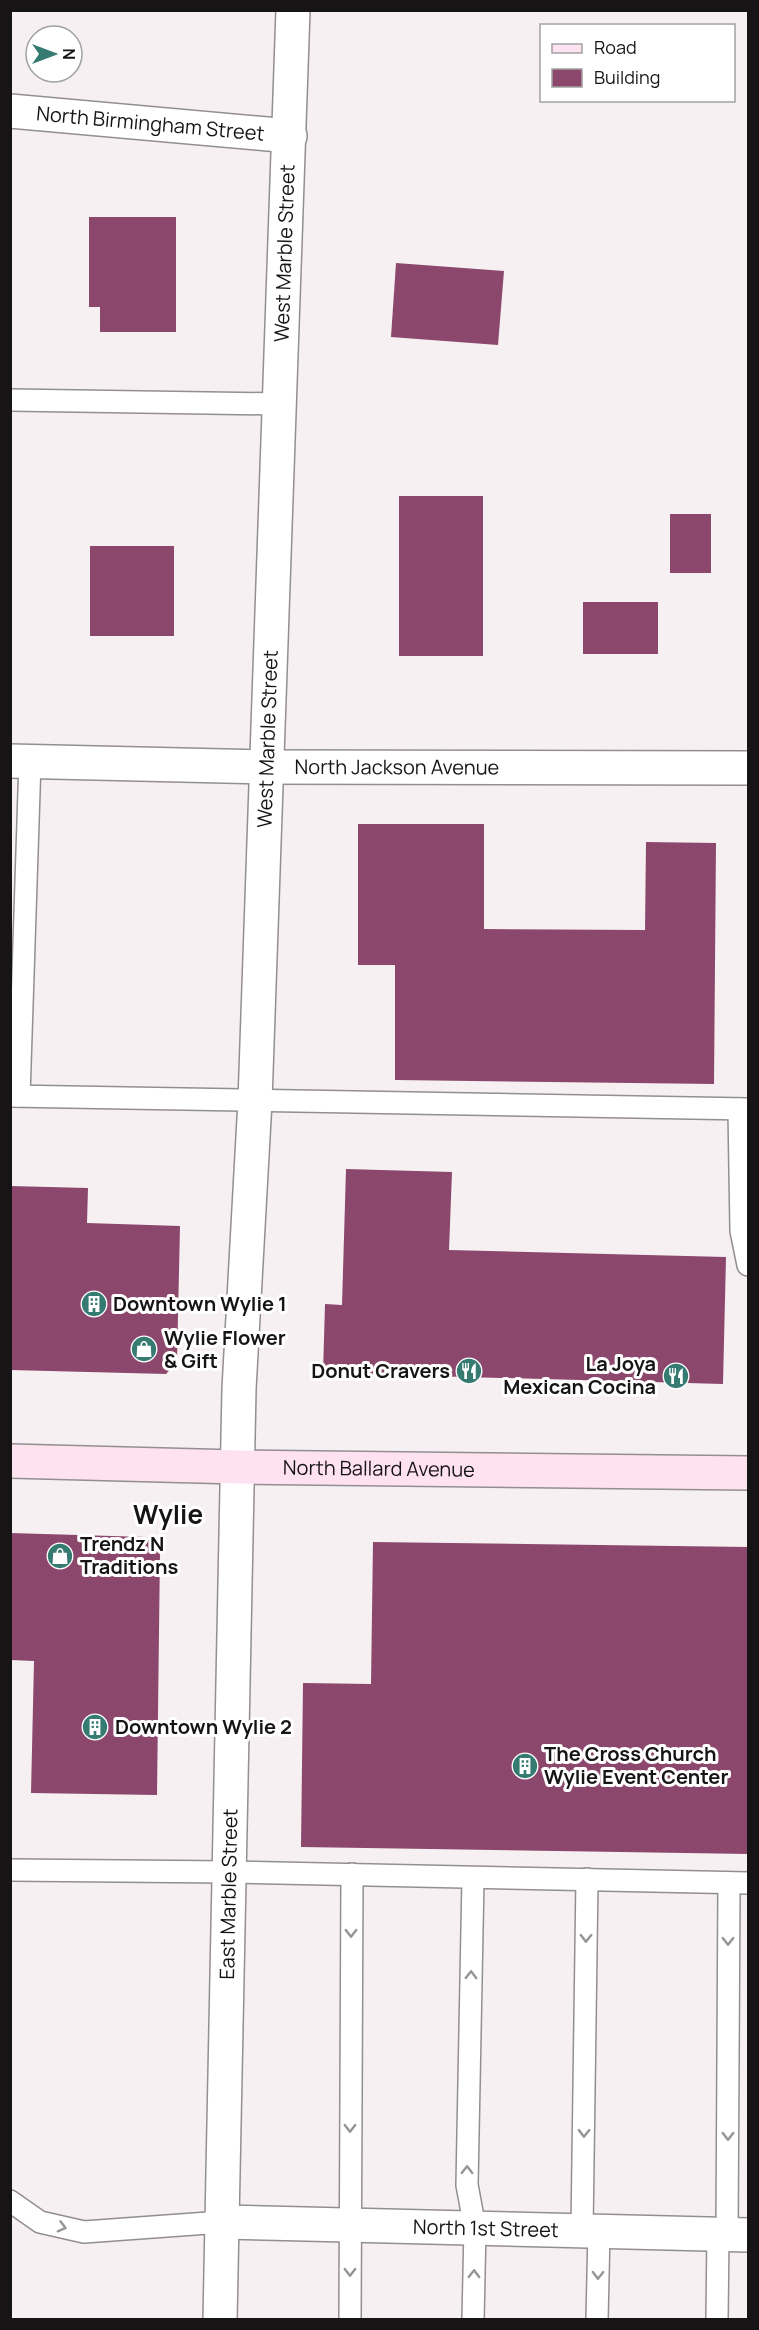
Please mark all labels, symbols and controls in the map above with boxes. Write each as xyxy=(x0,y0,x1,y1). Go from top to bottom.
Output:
north arrow xyxy=(24,24,84,84)
legend xyxy=(540,24,735,102)
text: Road xyxy=(594,35,637,59)
text: N xyxy=(58,48,80,60)
text: Building xyxy=(594,65,660,89)
street label: North Birmingham Street xyxy=(35,99,266,147)
street label: West Marble Street xyxy=(267,164,301,343)
street label: West Marble Street xyxy=(251,649,284,828)
street label: North Jackson Avenue xyxy=(295,753,499,780)
building icon: Downtown Wylie 1 xyxy=(79,1289,109,1319)
place label: Downtown Wylie 1 xyxy=(113,1290,287,1317)
place label: Wylie Flower & Gift xyxy=(164,1324,286,1374)
shop icon: Wylie Flower & Gift xyxy=(129,1334,159,1364)
place label: La Joya Mexican Cocina xyxy=(503,1350,656,1400)
restaurant icon: Donut Cravers xyxy=(454,1356,484,1386)
place label: Donut Cravers xyxy=(311,1357,450,1384)
restaurant icon: La Joya Mexican Cocina xyxy=(661,1361,691,1391)
street label: North Ballard Avenue xyxy=(283,1454,475,1483)
district label: Wylie xyxy=(133,1496,203,1532)
place label: Trendz N Traditions xyxy=(80,1530,178,1580)
shop icon: Trendz N Traditions xyxy=(45,1541,75,1571)
building icon: Downtown Wylie 2 xyxy=(80,1712,110,1742)
place label: Downtown Wylie 2 xyxy=(115,1713,292,1740)
place label: The Cross Church Wylie Event Center xyxy=(544,1740,728,1790)
building icon: The Cross Church Wylie Event Center xyxy=(510,1751,540,1781)
street label: East Marble Street xyxy=(213,1808,243,1980)
one-way arrow xyxy=(345,1928,357,1937)
one-way arrow xyxy=(580,1933,592,1942)
one-way arrow xyxy=(722,1937,734,1946)
one-way arrow xyxy=(465,1971,477,1980)
one-way arrow xyxy=(344,2123,356,2132)
one-way arrow xyxy=(578,2128,590,2137)
one-way arrow xyxy=(722,2132,734,2141)
one-way arrow xyxy=(461,2166,473,2175)
street label: North 1st Street xyxy=(413,2213,559,2243)
one-way arrow xyxy=(57,2219,67,2232)
one-way arrow xyxy=(344,2268,356,2277)
one-way arrow xyxy=(468,2269,480,2278)
one-way arrow xyxy=(592,2271,604,2280)

